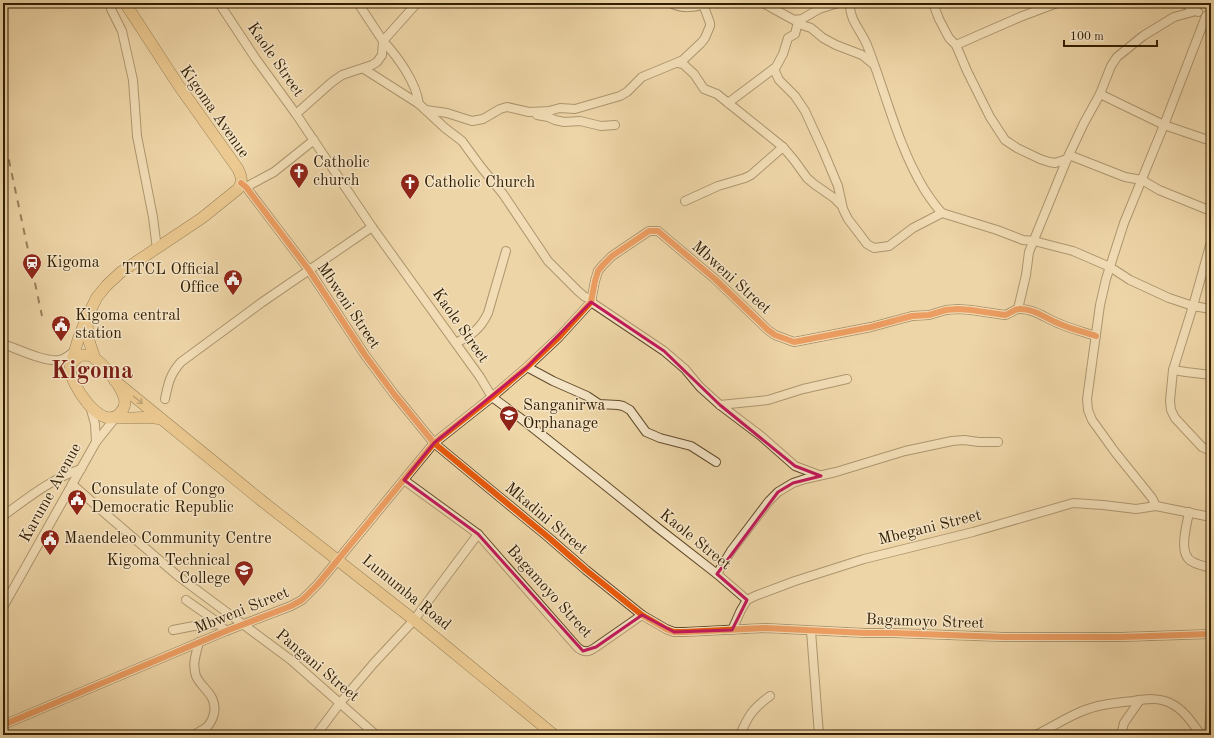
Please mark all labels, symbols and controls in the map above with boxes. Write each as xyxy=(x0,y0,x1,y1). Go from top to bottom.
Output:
street label: Kaole Street xyxy=(244,20,307,100)
scale bar xyxy=(1064,22,1157,48)
text: 100 m xyxy=(1070,31,1104,43)
street label: Kigoma Avenue xyxy=(176,63,252,161)
place label: Catholic church xyxy=(313,155,370,189)
church icon: Catholic church xyxy=(288,161,310,189)
church icon: Catholic Church xyxy=(399,172,421,200)
place label: Catholic Church xyxy=(424,175,535,191)
street label: Mbweni Street xyxy=(688,239,774,318)
station icon: Kigoma xyxy=(21,252,43,280)
place label: Kigoma xyxy=(46,255,100,271)
street label: Mbweni Street xyxy=(313,260,383,352)
place label: TTCL Official Office xyxy=(122,262,219,296)
public building icon: TTCL Official Office xyxy=(222,268,244,296)
street label: Kaole Street xyxy=(429,286,492,366)
place label: Kigoma central station xyxy=(75,308,180,342)
public building icon: Kigoma central station xyxy=(50,314,72,342)
district label: Kigoma xyxy=(51,360,133,384)
one-way arrow xyxy=(133,395,144,404)
place label: Sanganirwa Orphanage xyxy=(523,398,605,432)
school or university icon: Sanganirwa Orphanage xyxy=(498,404,520,432)
street label: Karume Avenue xyxy=(17,441,85,545)
street label: Mkadini Street xyxy=(502,480,591,558)
place label: Consulate of Congo Democratic Republic xyxy=(91,482,234,516)
public building icon: Consulate of Congo Democratic Republic xyxy=(66,488,88,516)
street label: Kaole Street xyxy=(656,507,734,574)
street label: Mbegani Street xyxy=(877,507,983,549)
public building icon: Maendeleo Community Centre xyxy=(39,528,61,556)
place label: Maendeleo Community Centre xyxy=(64,531,272,547)
street label: Bagamoyo Street xyxy=(503,543,595,642)
street label: Lumumba Road xyxy=(358,552,454,634)
place label: Kigoma Technical College xyxy=(106,553,230,587)
school or university icon: Kigoma Technical College xyxy=(233,559,255,587)
street label: Mbweni Street xyxy=(193,585,292,637)
street label: Bagamoyo Street xyxy=(865,612,985,632)
street label: Pangani Street xyxy=(272,627,362,706)

